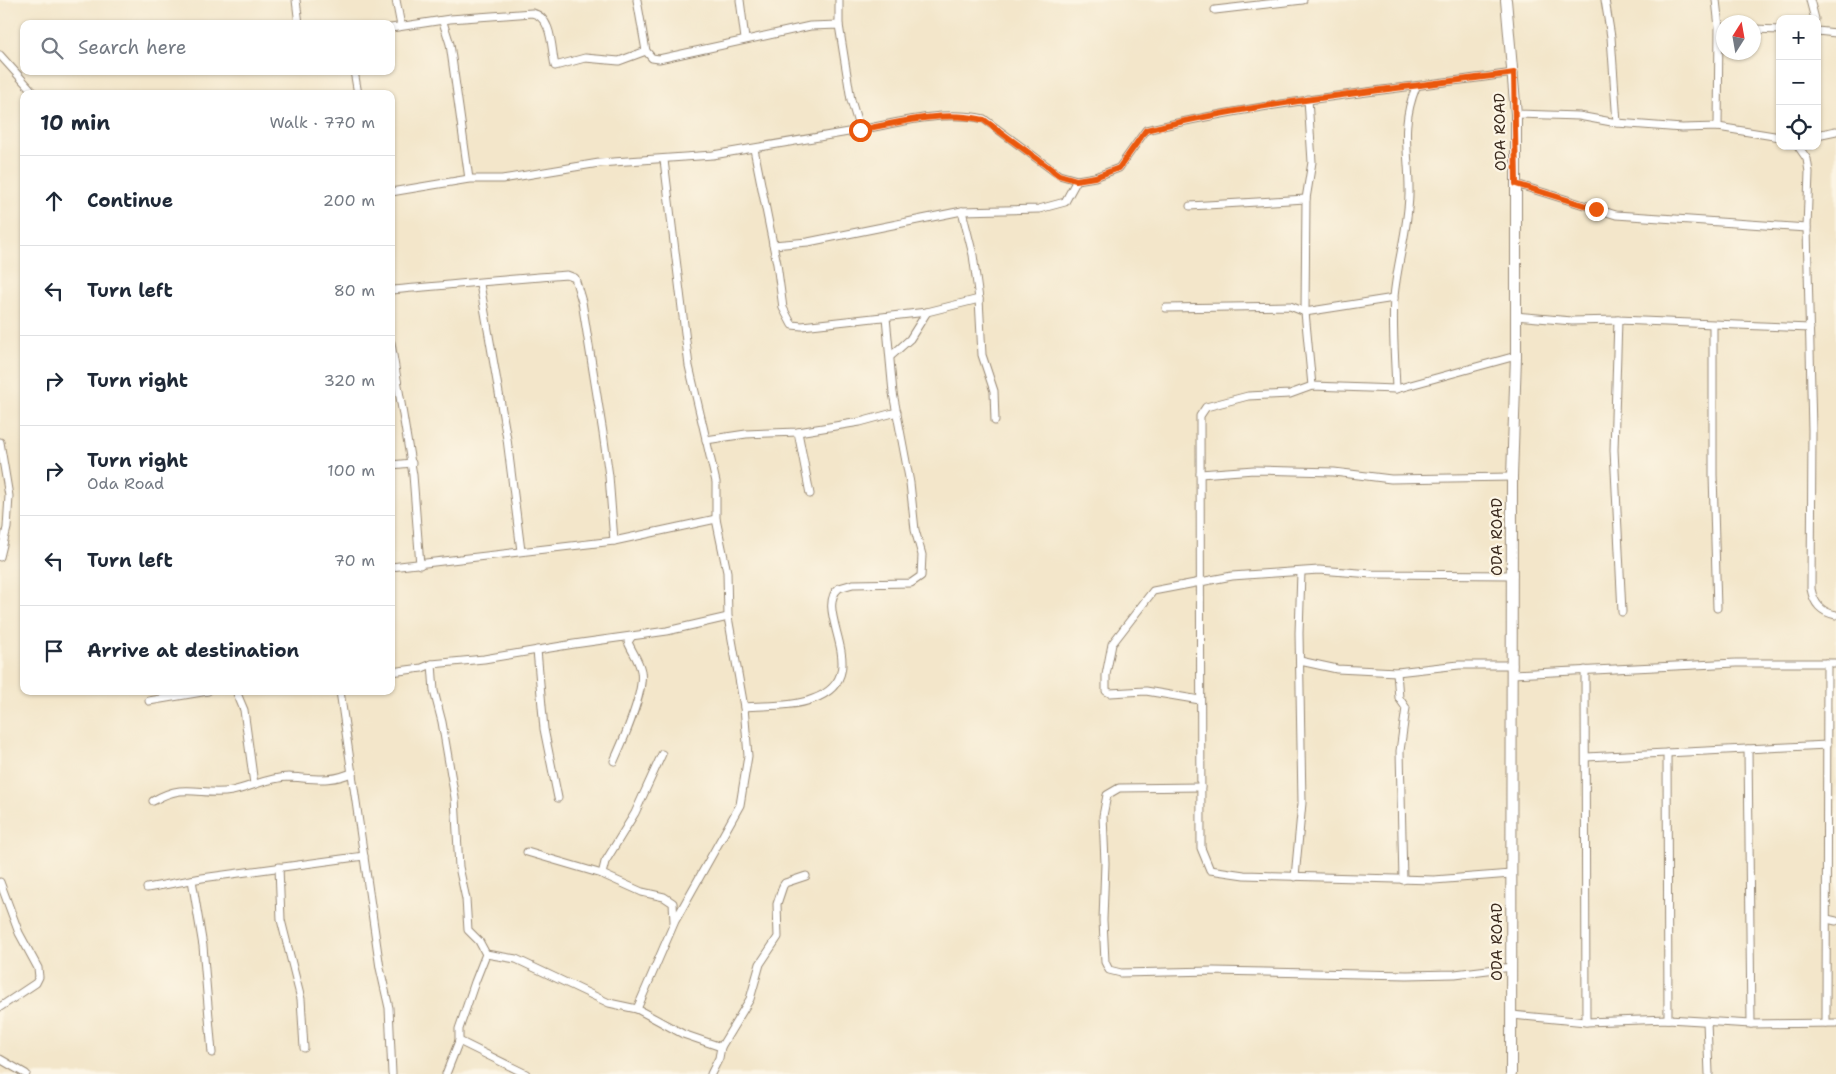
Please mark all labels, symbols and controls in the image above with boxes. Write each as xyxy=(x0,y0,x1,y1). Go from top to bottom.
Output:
north arrow xyxy=(1716,15,1761,60)
map controls xyxy=(1776,15,1821,150)
button: + xyxy=(1776,15,1821,60)
search box xyxy=(20,20,395,75)
icon: search xyxy=(38,34,66,62)
text: Search here xyxy=(78,35,187,60)
button: − xyxy=(1776,60,1821,105)
street label: ODA ROAD xyxy=(1489,93,1511,171)
button: locate xyxy=(1776,105,1821,150)
text: 10 min xyxy=(40,109,110,137)
text: Walk · 770 m xyxy=(269,112,375,133)
route start xyxy=(849,119,872,142)
icon: ahead xyxy=(40,187,68,215)
text: Continue xyxy=(87,188,173,213)
text: 200 m xyxy=(323,190,375,211)
route end xyxy=(1585,198,1608,221)
icon: left xyxy=(40,277,68,305)
text: Turn left xyxy=(87,278,173,303)
text: 80 m xyxy=(334,280,375,301)
icon: right xyxy=(40,367,68,395)
text: Turn right xyxy=(87,368,188,393)
text: 320 m xyxy=(324,370,375,391)
text: Turn right xyxy=(87,448,188,473)
icon: right xyxy=(40,457,68,485)
text: 100 m xyxy=(327,460,375,481)
text: Oda Road xyxy=(87,473,164,494)
street label: ODA ROAD xyxy=(1487,498,1507,576)
icon: left xyxy=(40,547,68,575)
text: Turn left xyxy=(87,548,173,573)
text: 70 m xyxy=(334,550,375,571)
icon: arrive xyxy=(40,637,68,665)
text: Arrive at destination xyxy=(87,638,299,663)
street label: ODA ROAD xyxy=(1487,903,1507,981)

